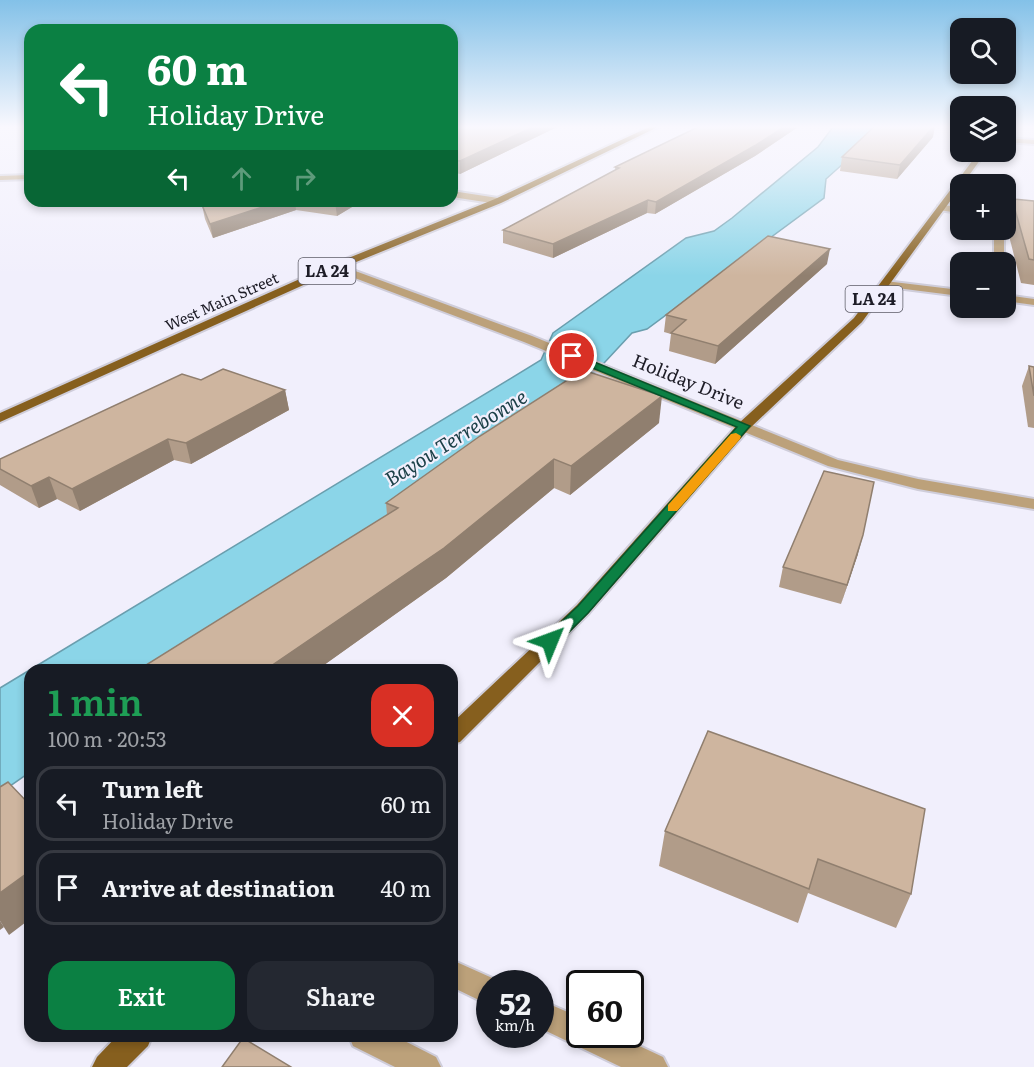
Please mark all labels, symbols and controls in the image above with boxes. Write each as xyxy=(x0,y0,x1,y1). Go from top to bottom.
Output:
map controls xyxy=(950,18,1016,318)
button: search xyxy=(950,18,1016,84)
text: 60 m xyxy=(147,36,248,98)
icon: left xyxy=(48,48,126,126)
text: Holiday Drive xyxy=(147,93,324,133)
button: layers xyxy=(950,96,1016,162)
icon: left xyxy=(162,162,195,195)
icon: ahead xyxy=(225,162,258,195)
icon: right xyxy=(288,162,321,195)
button: + xyxy=(950,174,1016,240)
button: − xyxy=(950,252,1016,318)
road number: LA 24 xyxy=(298,258,356,284)
street label: West Main Street xyxy=(161,265,282,336)
road number: LA 24 xyxy=(846,286,902,312)
pin xyxy=(546,330,597,381)
icon: arrive xyxy=(555,339,588,372)
street label: Holiday Drive xyxy=(629,346,748,415)
water label: Bayou Terrebonne xyxy=(378,380,532,492)
position arrow xyxy=(518,609,582,673)
text: 1 min xyxy=(48,674,143,727)
button: close xyxy=(371,684,434,747)
text: 100 m · 20:53 xyxy=(48,723,167,753)
text: Turn left xyxy=(102,772,203,805)
icon: left xyxy=(51,787,84,820)
text: 60 m xyxy=(381,787,431,820)
text: Holiday Drive xyxy=(102,805,233,835)
icon: arrive xyxy=(51,871,84,904)
text: Arrive at destination xyxy=(102,871,335,904)
text: 40 m xyxy=(380,871,431,904)
button: Exit xyxy=(48,961,235,1030)
button: Share xyxy=(247,961,434,1030)
speed limit sign: 60 xyxy=(566,970,644,1048)
text: 52 xyxy=(499,980,531,1024)
text: km/h xyxy=(495,1013,535,1036)

